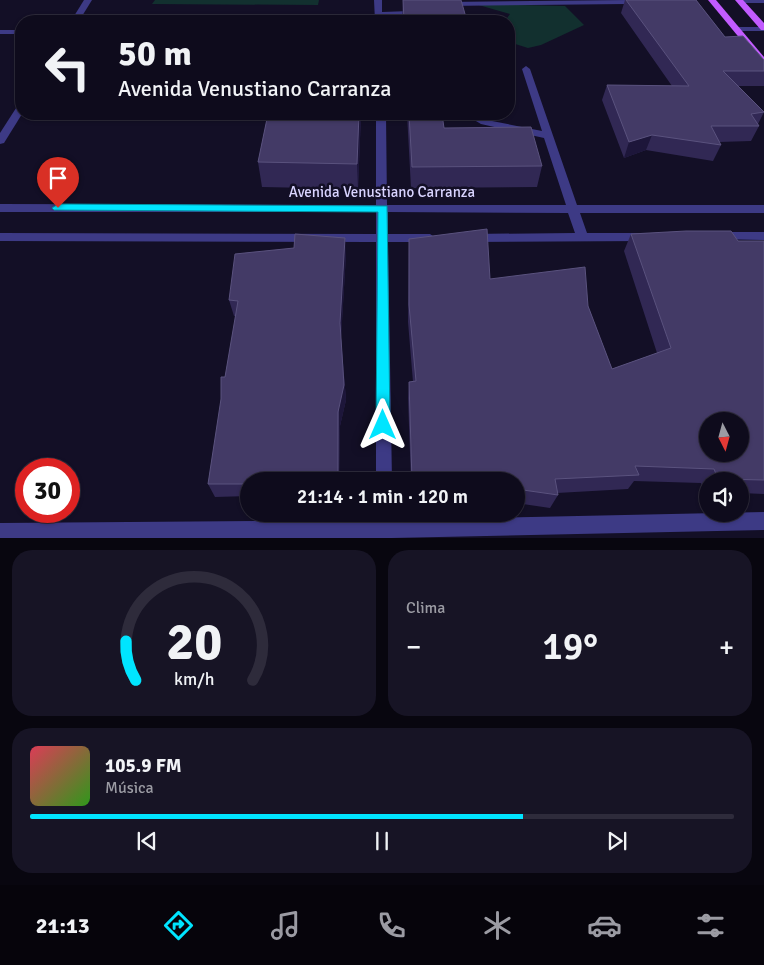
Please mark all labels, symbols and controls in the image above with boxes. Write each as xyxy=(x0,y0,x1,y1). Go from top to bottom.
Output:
text: 50 m xyxy=(118,32,192,75)
icon: left xyxy=(35,35,100,100)
text: Avenida Venustiano Carranza xyxy=(118,75,391,102)
pin xyxy=(37,157,79,208)
icon: arrive xyxy=(44,164,72,192)
street label: Avenida Venustiano Carranza xyxy=(289,183,475,201)
position arrow xyxy=(356,398,408,450)
north arrow xyxy=(699,412,749,462)
map controls xyxy=(699,412,749,522)
speed limit sign: 30 xyxy=(15,458,80,523)
button: sound xyxy=(699,472,749,522)
text: 21:14 · 1 min · 120 m xyxy=(297,485,468,509)
text: Clima xyxy=(406,598,445,618)
text: 20 xyxy=(166,610,222,674)
text: 19° xyxy=(542,623,598,670)
text: − xyxy=(406,630,421,664)
text: + xyxy=(719,630,734,664)
text: km/h xyxy=(174,668,214,690)
text: 105.9 FM xyxy=(105,754,182,778)
text: Música xyxy=(105,778,154,798)
icon: previous xyxy=(133,827,161,855)
icon: pause xyxy=(368,827,396,855)
icon: next xyxy=(603,827,631,855)
icon: directions xyxy=(161,908,196,943)
icon: music xyxy=(268,908,303,943)
icon: phone xyxy=(374,908,409,943)
icon: climate xyxy=(480,908,515,943)
icon: car xyxy=(587,908,622,943)
icon: filters xyxy=(693,908,728,943)
text: 21:13 xyxy=(36,912,90,939)

